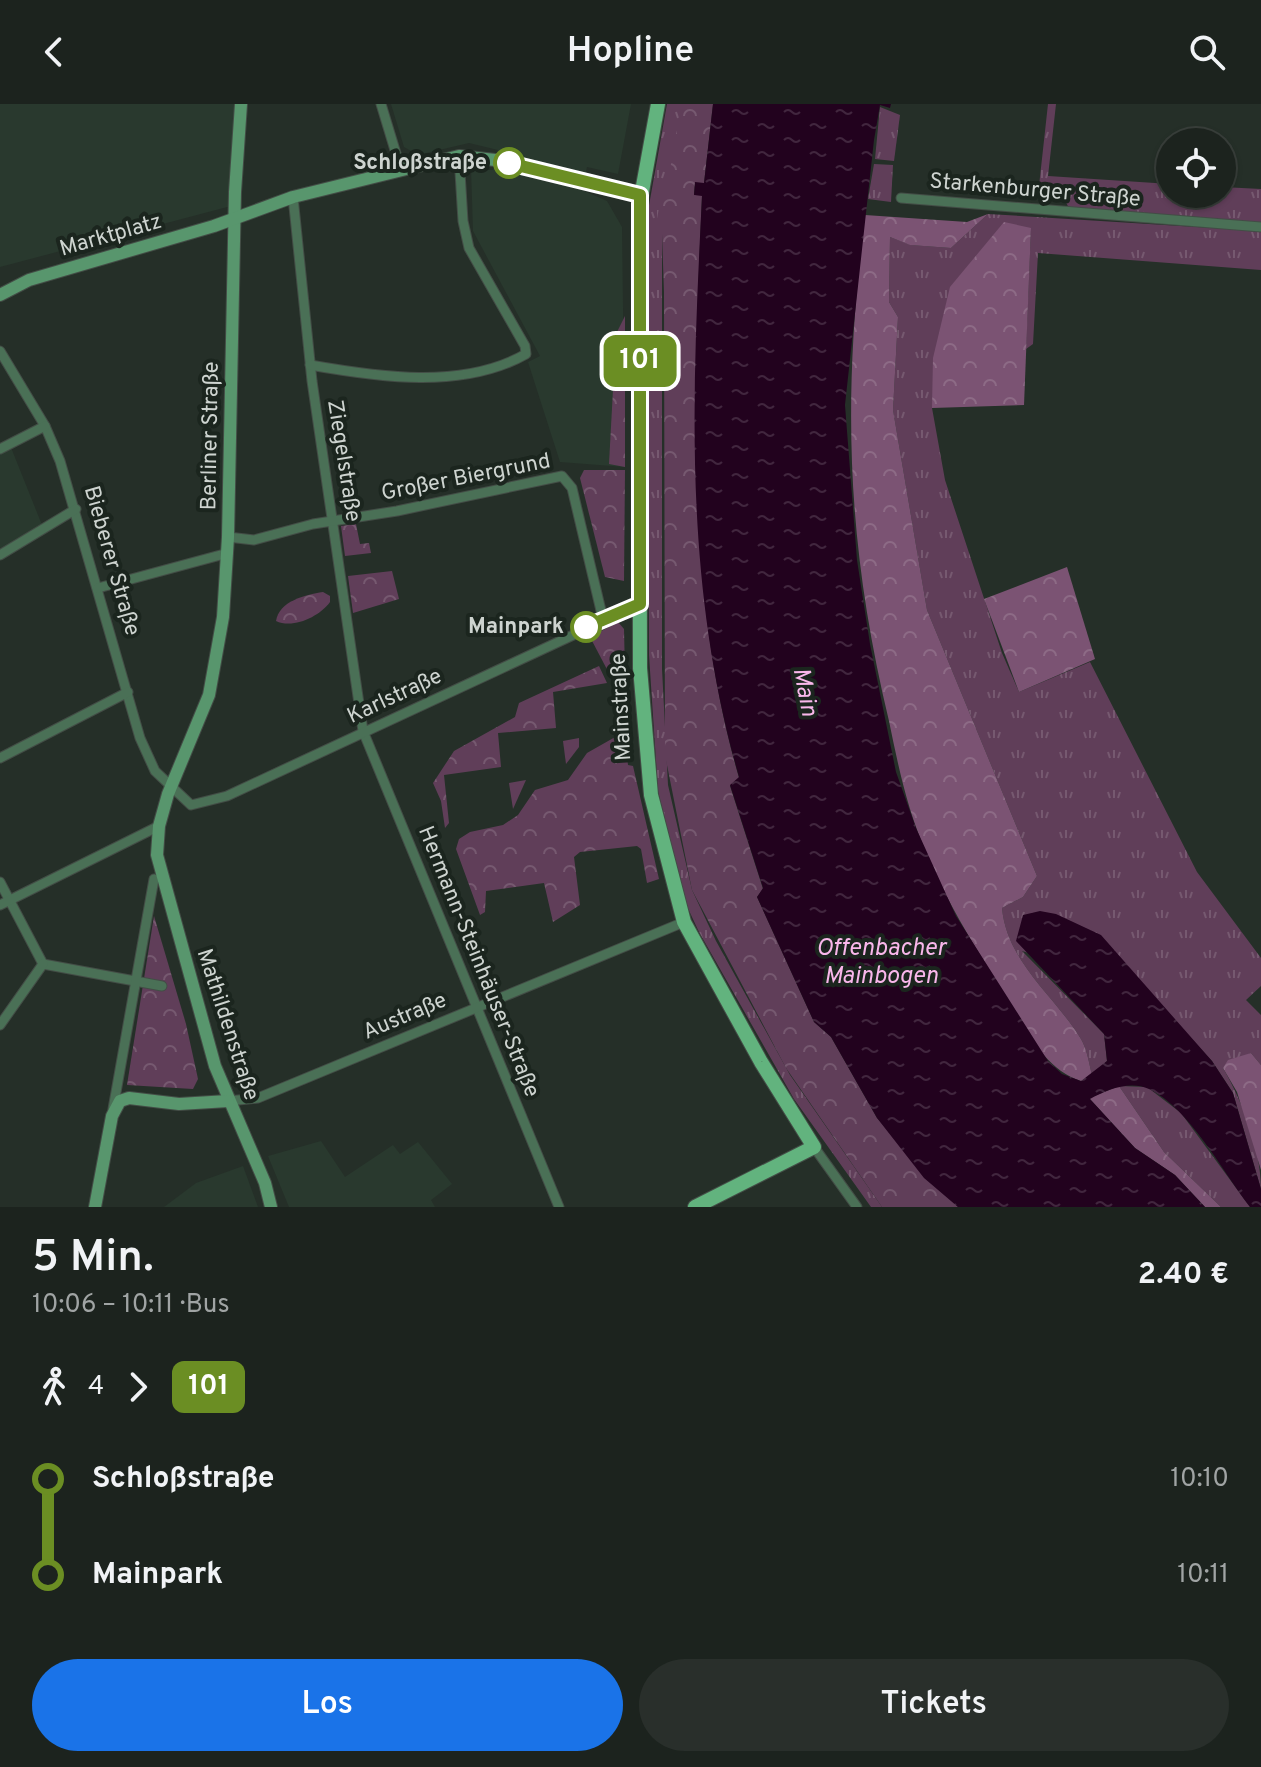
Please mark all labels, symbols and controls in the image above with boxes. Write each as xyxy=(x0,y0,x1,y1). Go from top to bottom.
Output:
text: Hopline xyxy=(567,29,694,75)
icon: back xyxy=(32,30,76,74)
icon: search xyxy=(1185,30,1229,74)
map controls xyxy=(1156,128,1236,208)
button: locate xyxy=(1156,128,1236,208)
marker: Schloßstraße xyxy=(494,148,524,178)
place label: Schloßstraße xyxy=(353,150,487,177)
street label: Starkenburger Straße xyxy=(928,168,1142,214)
street label: Marktplatz xyxy=(57,209,165,263)
line badge: 101 xyxy=(594,335,686,387)
text: 101 xyxy=(620,343,660,379)
street label: Berliner Straße xyxy=(196,361,226,511)
street label: Ziegelstraße xyxy=(320,398,366,524)
street label: Großer Biergrund xyxy=(379,448,553,508)
street label: Bieberer Straße xyxy=(77,483,145,639)
marker: Mainpark xyxy=(571,612,601,642)
place label: Mainpark xyxy=(468,614,564,641)
street label: Mainstraße xyxy=(606,652,638,762)
street label: Karlstraße xyxy=(343,663,447,731)
water label: Main xyxy=(785,665,823,719)
street label: Hermann-Steinhäuser-Straße xyxy=(411,822,545,1102)
water label: Offenbacher Mainbogen xyxy=(816,934,948,992)
street label: Mathildenstraße xyxy=(190,946,264,1104)
street label: Austraße xyxy=(359,987,451,1047)
text: 5 Min. xyxy=(32,1231,154,1287)
text: 2.40 € xyxy=(1138,1257,1229,1294)
text: 10:06 – 10:11 · Bus xyxy=(32,1289,230,1322)
icon: walk xyxy=(32,1365,76,1409)
icon: forward xyxy=(116,1365,160,1409)
text: 101 xyxy=(188,1369,229,1405)
text: 4 xyxy=(88,1371,104,1404)
text: Schloßstraße xyxy=(92,1461,274,1498)
text: 10:10 xyxy=(1170,1463,1229,1496)
text: Mainpark xyxy=(92,1557,223,1594)
text: 10:11 xyxy=(1177,1559,1229,1592)
button: Los xyxy=(32,1659,623,1751)
button: Tickets xyxy=(639,1659,1229,1751)

